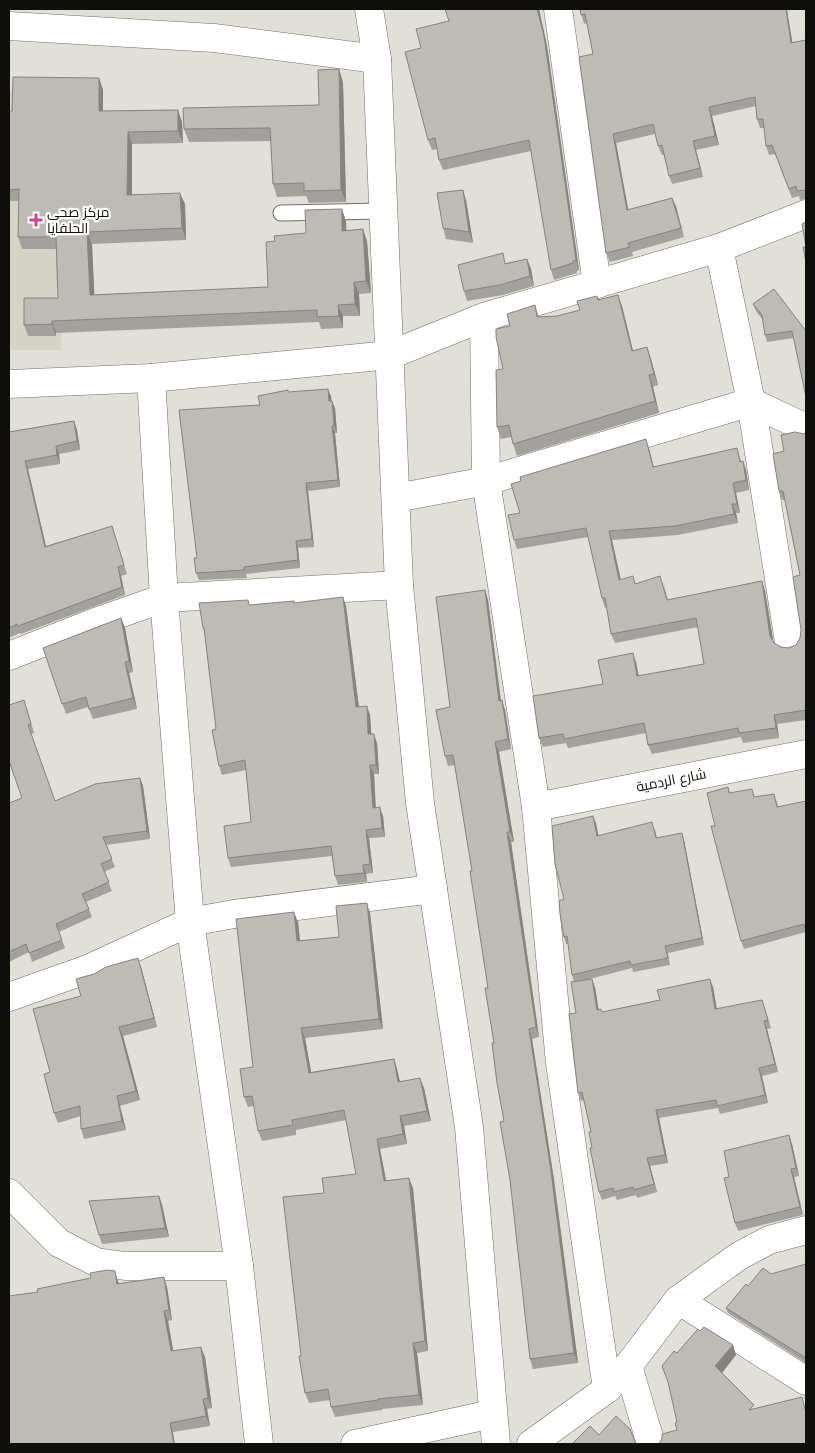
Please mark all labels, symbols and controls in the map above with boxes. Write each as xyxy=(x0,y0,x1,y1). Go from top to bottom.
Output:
place label: مركز صحى الحلفايا xyxy=(47,203,109,237)
marker: مركز صحى الحلفايا xyxy=(29,213,43,227)
street label: شارع الردمية xyxy=(634,764,708,796)

